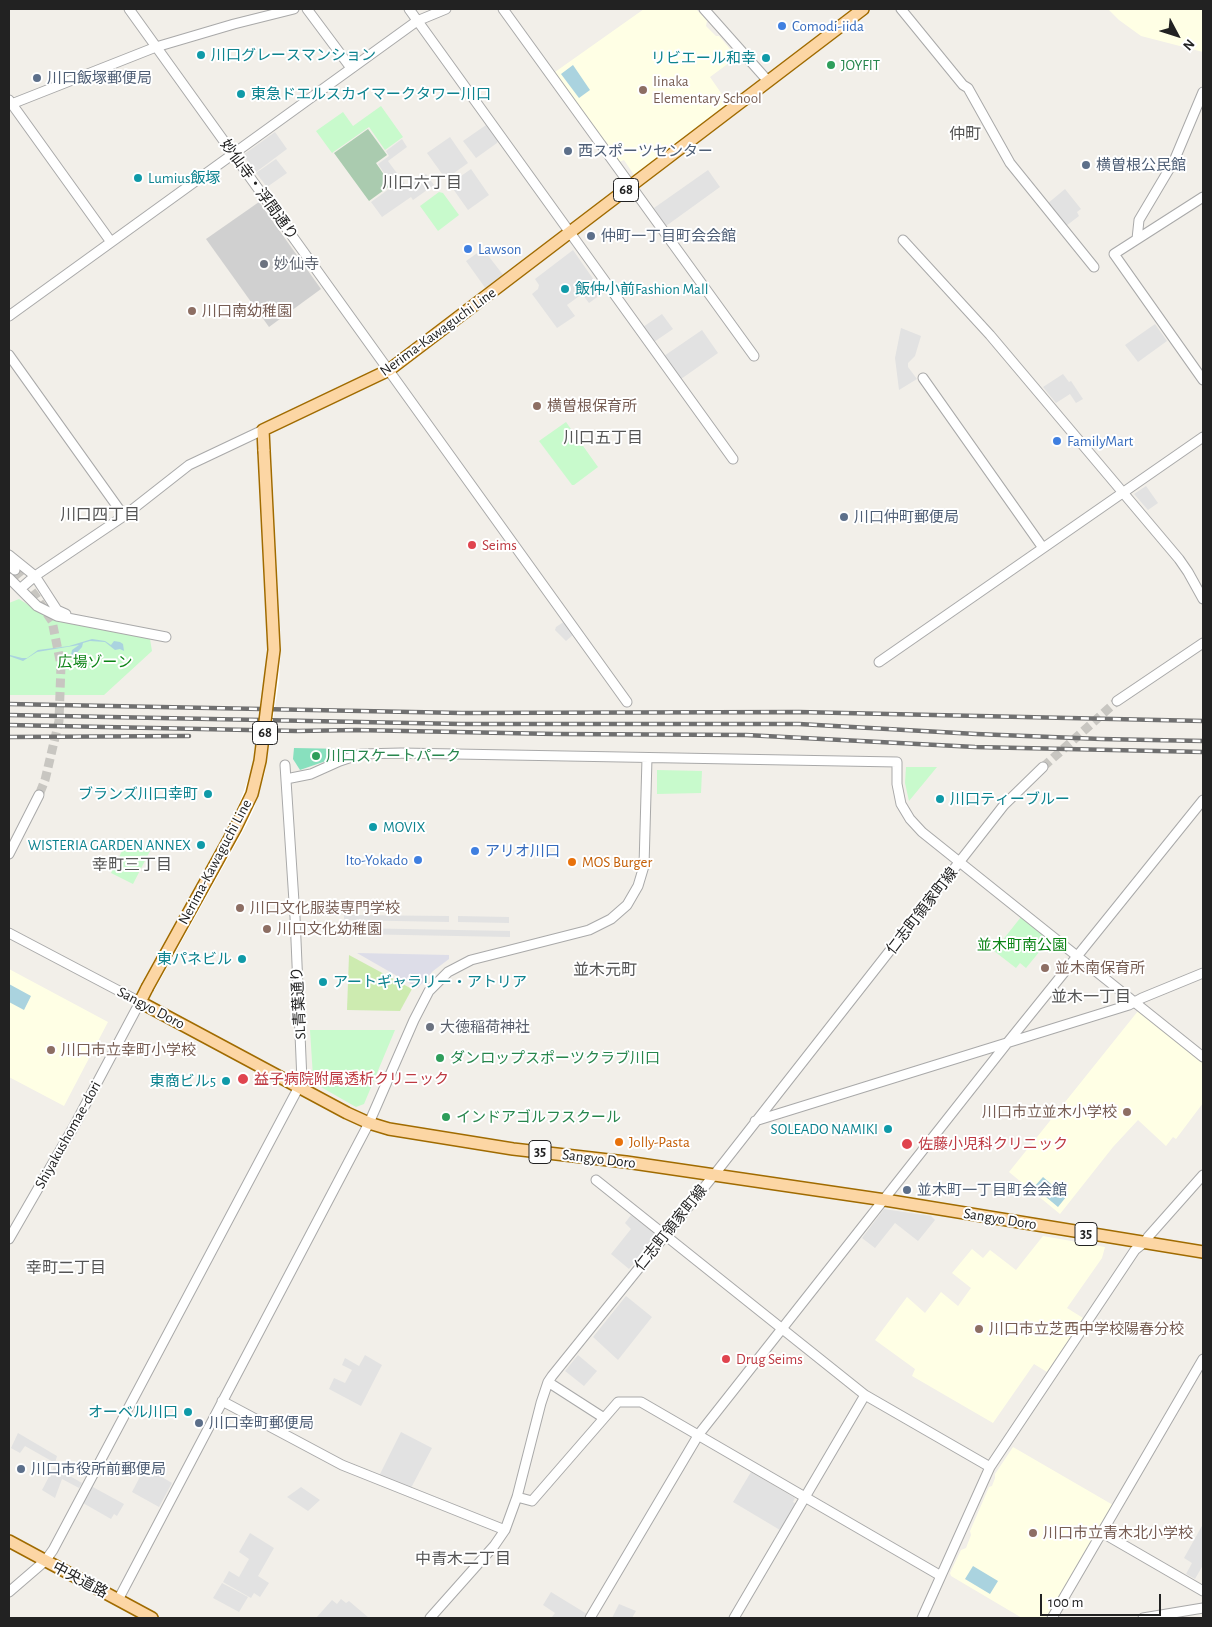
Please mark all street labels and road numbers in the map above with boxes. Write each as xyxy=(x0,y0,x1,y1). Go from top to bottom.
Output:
street label: 妙仙寺・浮間通り xyxy=(216,136,302,244)
road number: 68 xyxy=(614,178,638,202)
street label: Nerima-Kawaguchi Line xyxy=(376,284,500,380)
road number: 68 xyxy=(252,721,278,744)
street label: Nerima-Kawaguchi Line xyxy=(174,796,256,928)
street label: 仁志町領家町線 xyxy=(883,864,961,958)
street label: SL青葉通り xyxy=(288,966,310,1040)
street label: Sangyo Doro xyxy=(114,983,188,1033)
street label: Shiyakushomae-dori xyxy=(31,1078,105,1192)
road number: 35 xyxy=(529,1140,551,1164)
street label: Sangyo Doro xyxy=(561,1146,637,1172)
street label: 仁志町領家町線 xyxy=(631,1182,711,1274)
street label: Sangyo Doro xyxy=(962,1204,1038,1234)
road number: 35 xyxy=(1075,1222,1097,1246)
street label: 中央道路 xyxy=(49,1558,111,1602)

